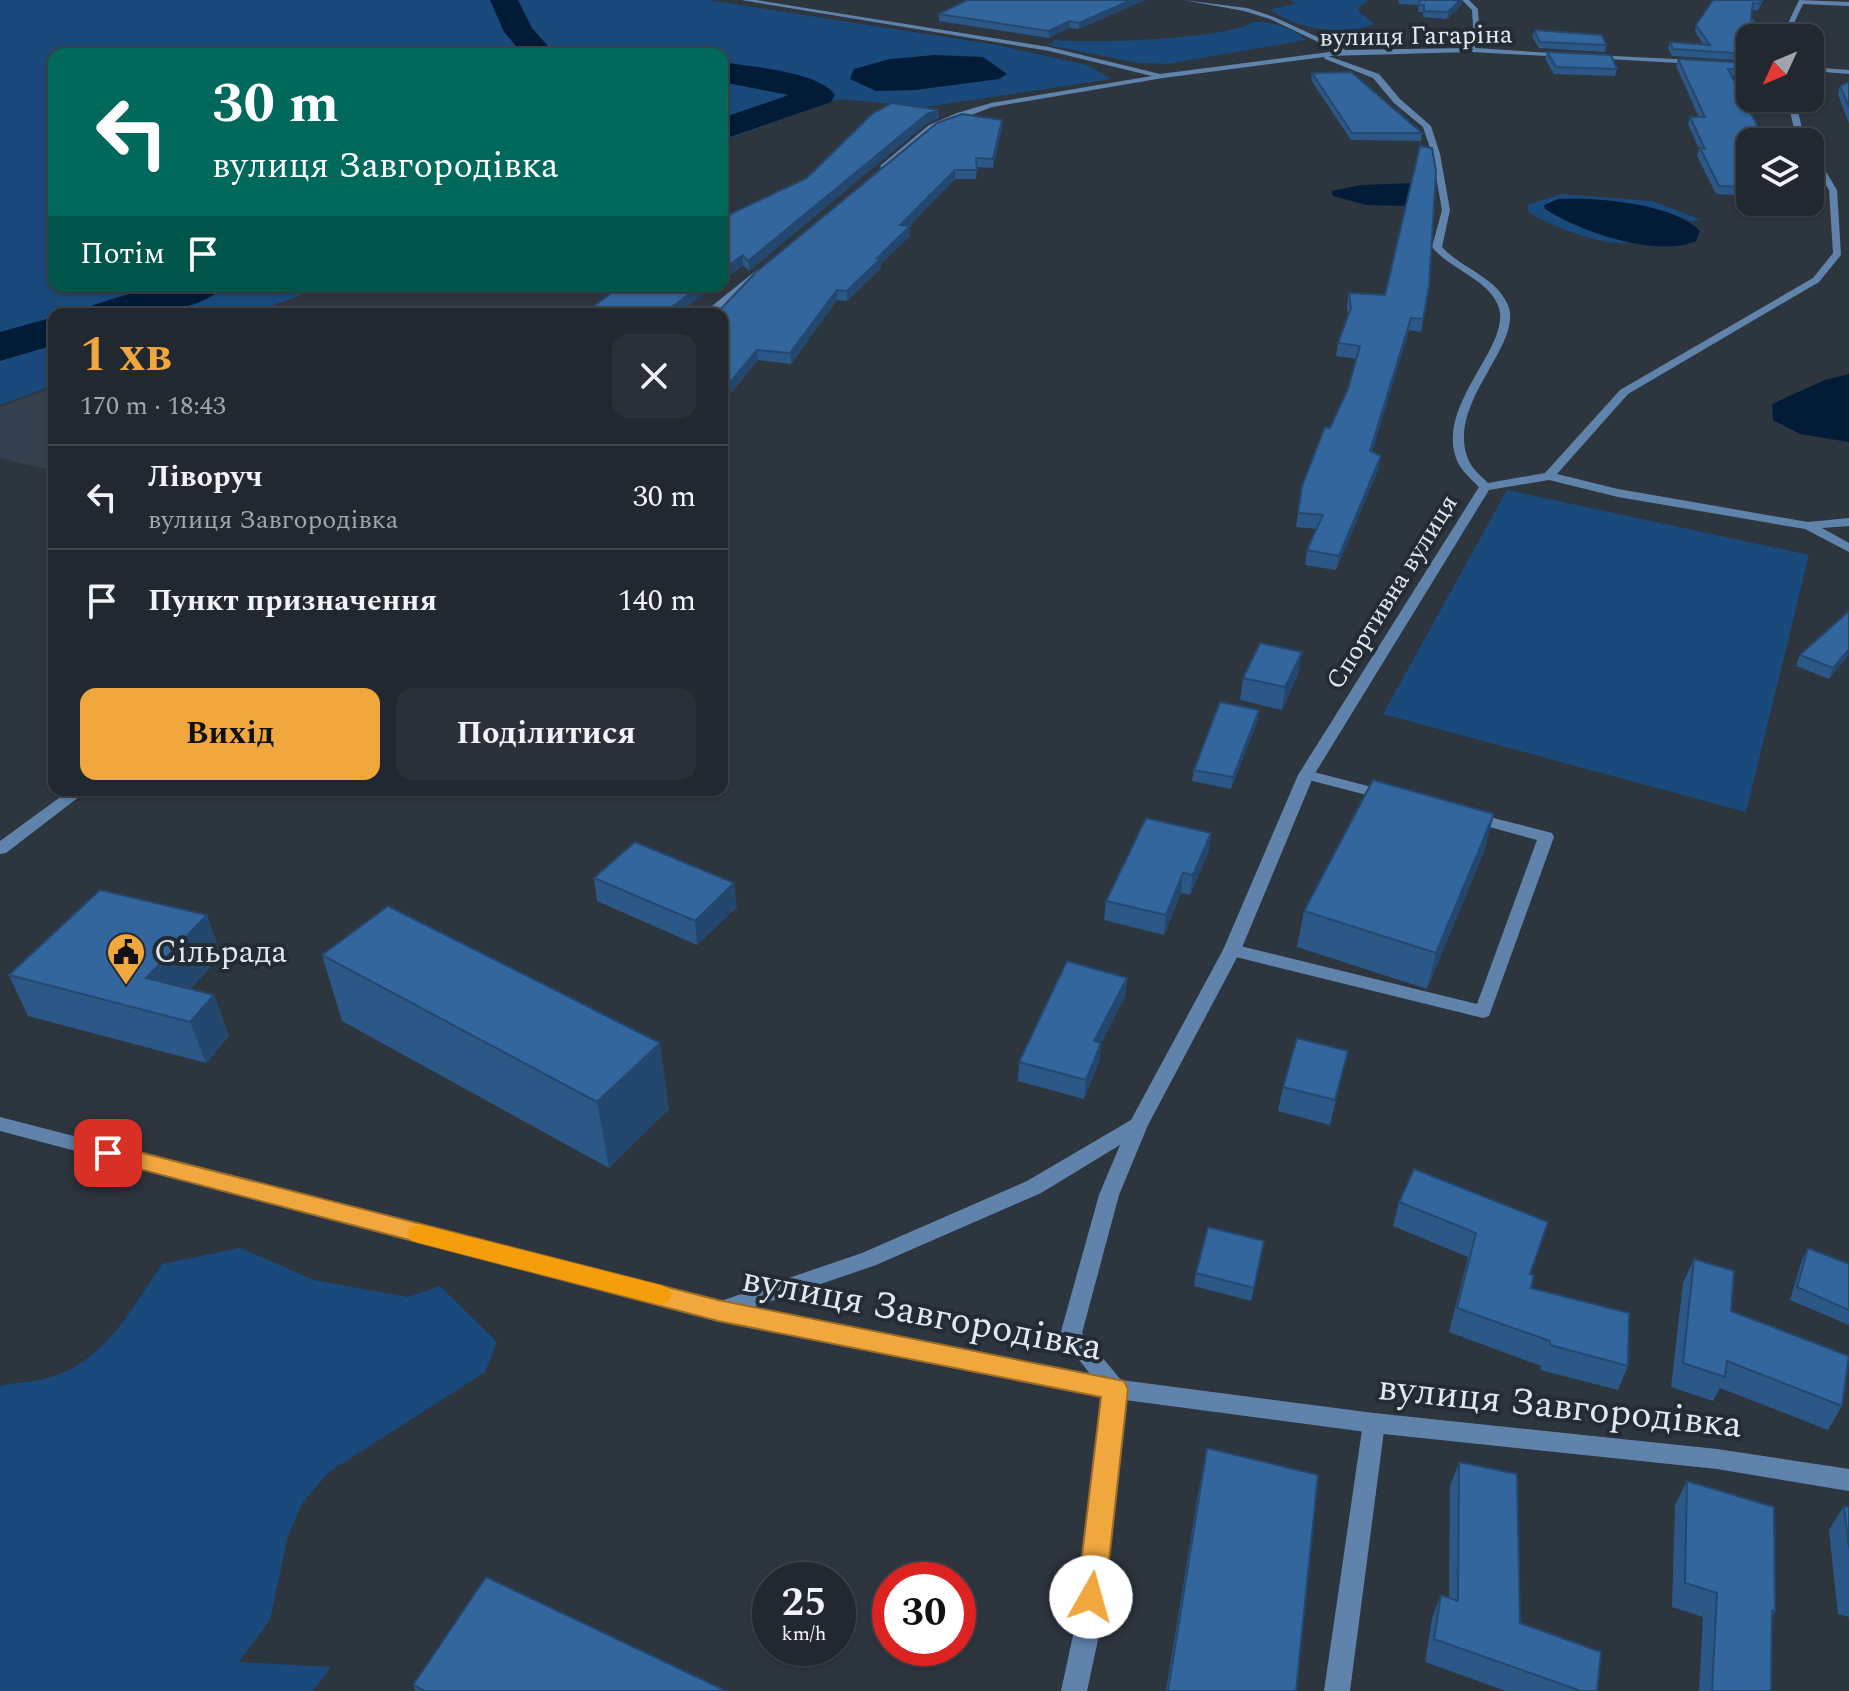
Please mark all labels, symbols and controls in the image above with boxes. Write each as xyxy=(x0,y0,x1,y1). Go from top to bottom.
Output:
street label: вулиця Гагаріна xyxy=(1319,14,1513,58)
north arrow xyxy=(1736,24,1824,112)
map controls xyxy=(1736,24,1824,216)
text: 30 m xyxy=(212,62,339,147)
icon: left xyxy=(80,80,184,184)
button: layers xyxy=(1736,128,1824,216)
text: вулиця Завгородівка xyxy=(212,139,559,194)
text: Потім xyxy=(80,231,165,277)
icon: arrive xyxy=(181,232,225,276)
text: 1 хв xyxy=(80,319,172,392)
button: close xyxy=(612,334,696,418)
text: 170 m · 18:43 xyxy=(80,386,226,426)
text: Ліворуч xyxy=(148,454,263,500)
text: 30 m xyxy=(633,474,696,520)
icon: left xyxy=(80,475,124,519)
street label: Спортивна вулиця xyxy=(1316,487,1468,697)
text: вулиця Завгородівка xyxy=(148,500,398,540)
text: Пункт призначення xyxy=(148,578,437,624)
text: 140 m xyxy=(618,578,696,624)
icon: arrive xyxy=(80,579,124,623)
button: Вихід xyxy=(80,688,380,780)
button: Поділитися xyxy=(396,688,696,780)
place label: Сільрада xyxy=(154,928,288,977)
public building icon: Сільрада xyxy=(105,931,147,986)
pin xyxy=(74,1119,142,1187)
icon: arrive xyxy=(86,1131,130,1175)
street label: вулиця Завгородівка xyxy=(737,1251,1108,1377)
street label: вулиця Завгородівка xyxy=(1375,1359,1745,1455)
position arrow xyxy=(1049,1555,1133,1639)
speed limit sign: 30 xyxy=(872,1562,976,1666)
text: 25 xyxy=(782,1573,826,1634)
text: km/h xyxy=(782,1619,827,1649)

